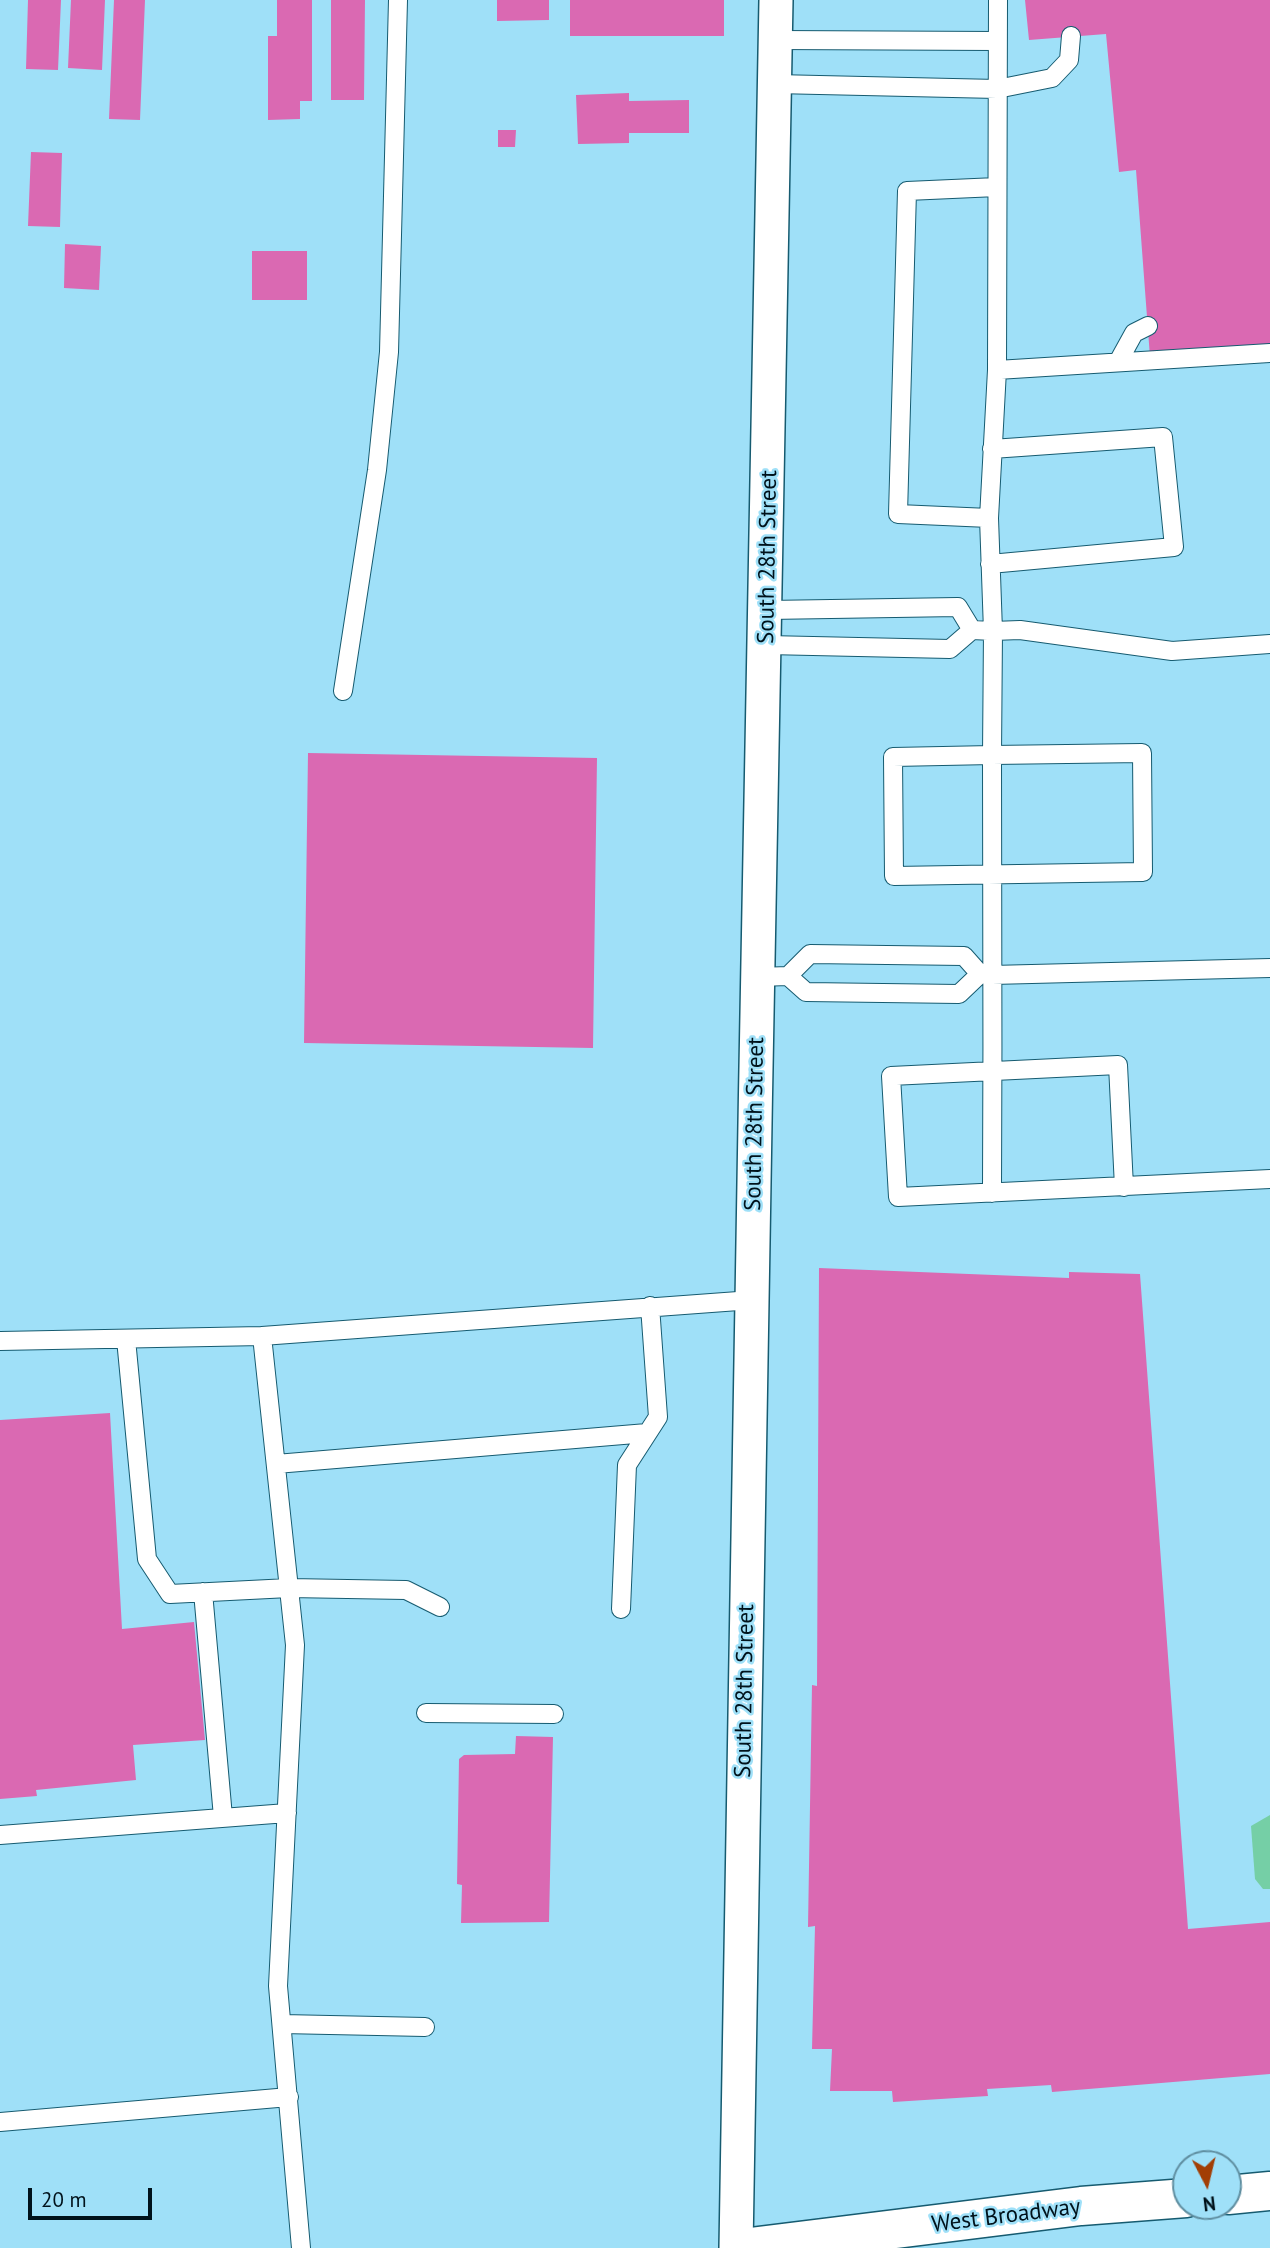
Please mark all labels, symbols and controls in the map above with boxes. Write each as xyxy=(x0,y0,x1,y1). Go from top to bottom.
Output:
street label: South 28th Street xyxy=(753,470,783,644)
street label: South 28th Street xyxy=(740,1037,770,1211)
street label: South 28th Street xyxy=(730,1604,760,1778)
north arrow xyxy=(1172,2150,1242,2220)
scale bar xyxy=(32,2174,156,2218)
text: 20 m xyxy=(41,2186,87,2213)
text: N xyxy=(1202,2191,1217,2217)
street label: West Broadway xyxy=(930,2193,1082,2239)

